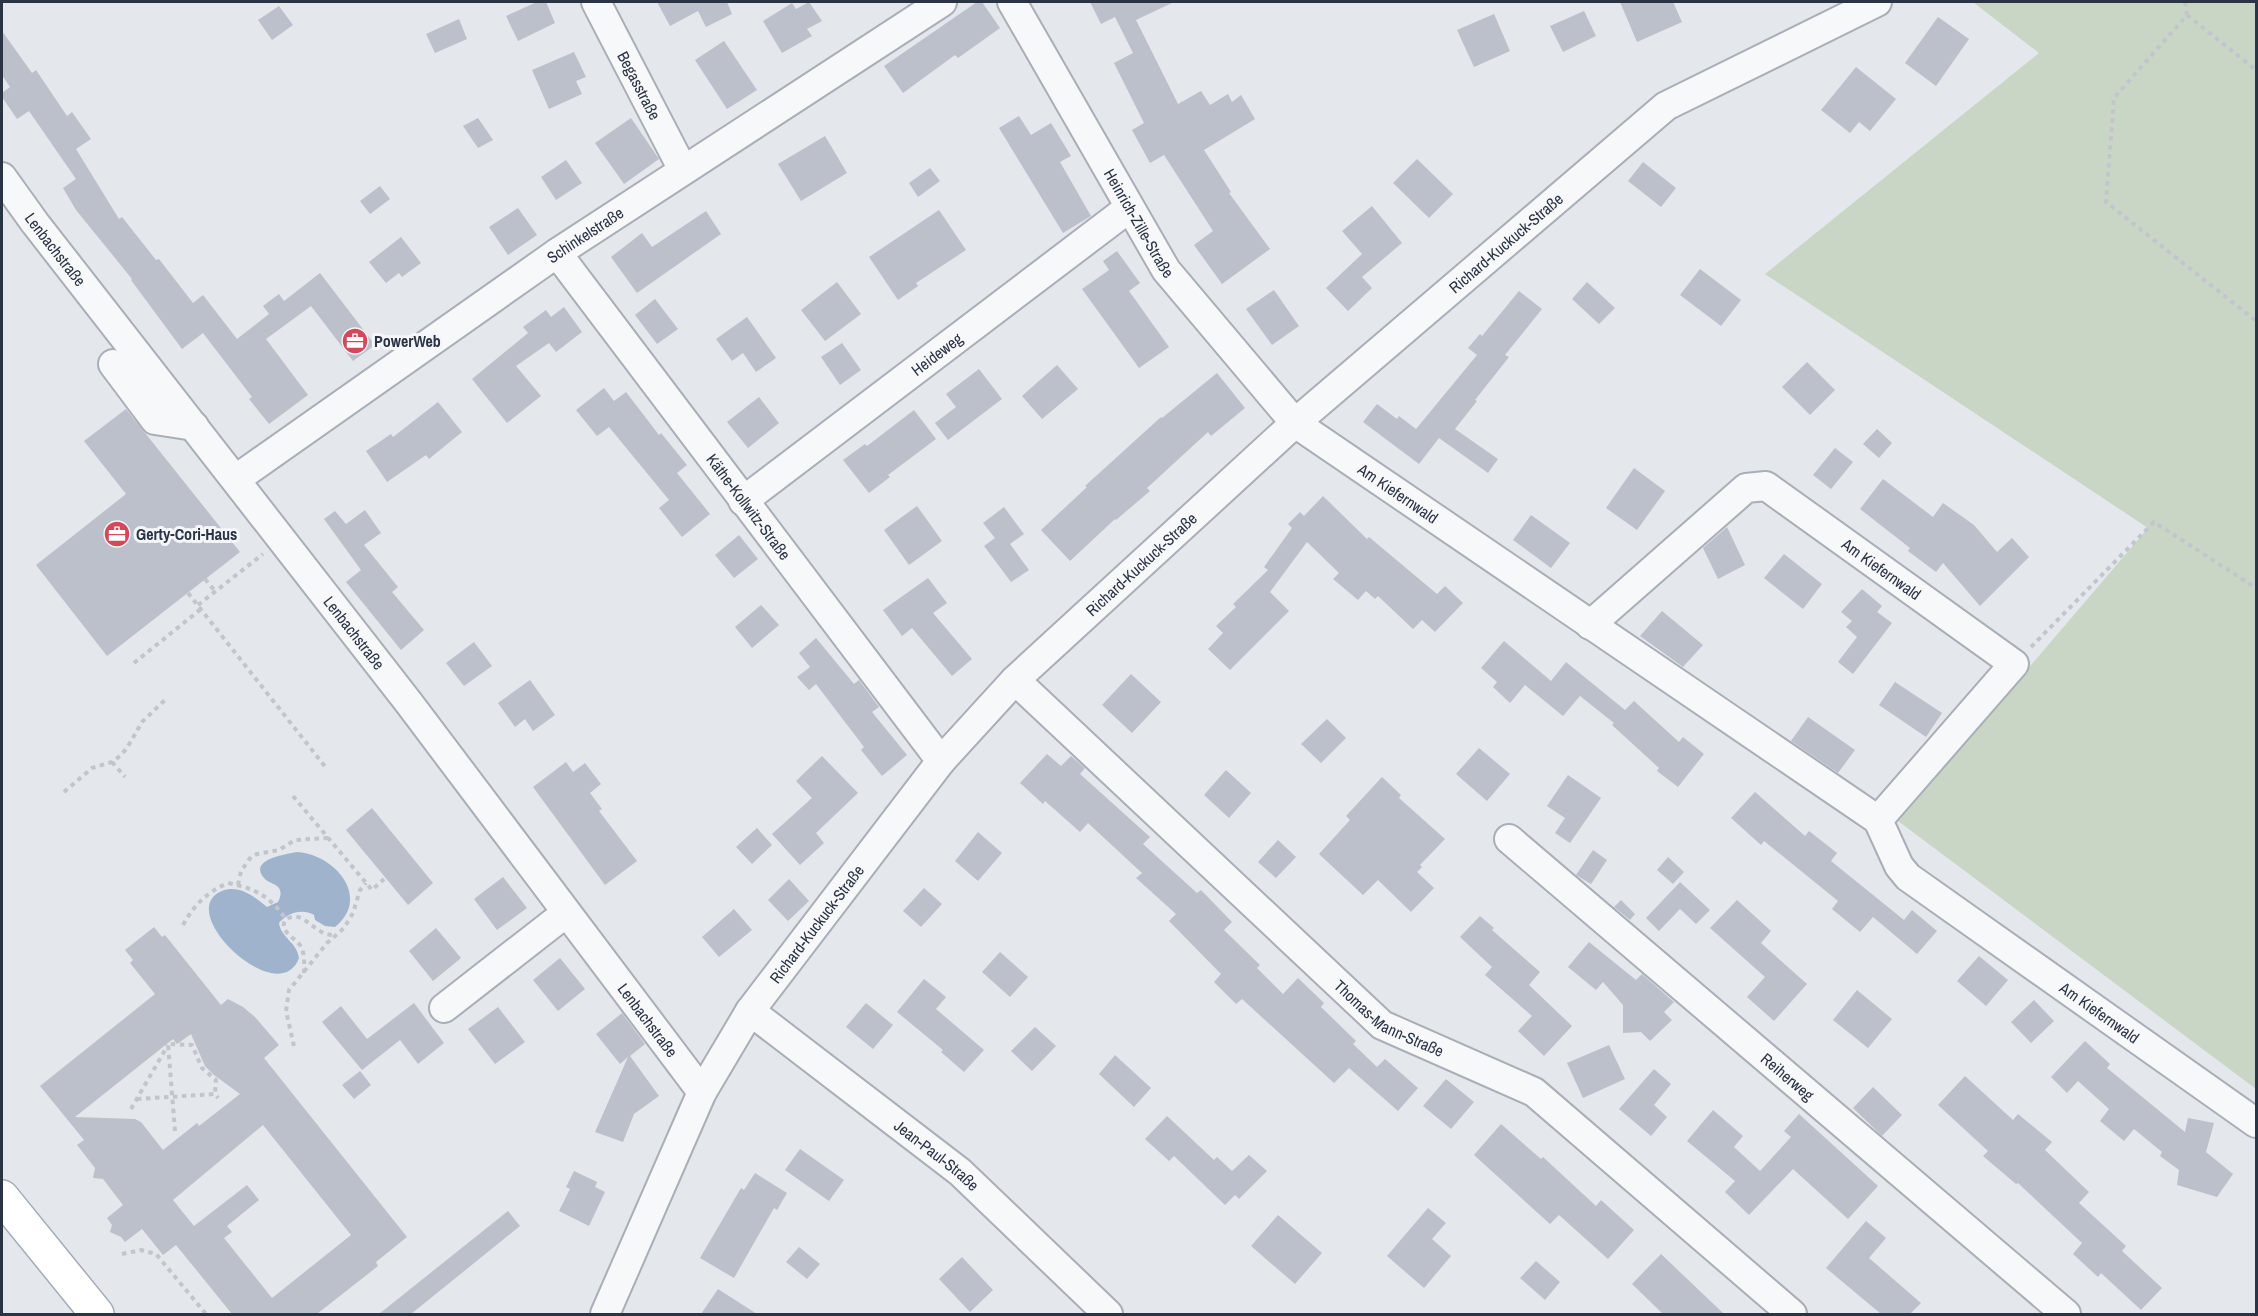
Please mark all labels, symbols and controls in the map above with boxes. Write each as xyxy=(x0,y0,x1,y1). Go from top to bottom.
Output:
street label: Begasstraße xyxy=(612,47,666,124)
street label: Heinrich-Zille-Straße xyxy=(1099,164,1179,283)
street label: Richard-Kuckuck-Straße xyxy=(1444,188,1568,298)
street label: Schinkelstraße xyxy=(542,202,628,268)
street label: Lenbachstraße xyxy=(20,208,91,291)
office icon: PowerWeb xyxy=(340,326,370,356)
street label: Heideweg xyxy=(906,327,967,381)
place label: PowerWeb xyxy=(374,330,441,352)
street label: Käthe-Kollwitz-Straße xyxy=(701,449,796,564)
street label: Am Kiefernwald xyxy=(1353,457,1443,528)
street label: Richard-Kuckuck-Straße xyxy=(1081,507,1202,621)
office icon: Gerty-Cori-Haus xyxy=(102,519,132,549)
place label: Gerty-Cori-Haus xyxy=(136,523,237,545)
street label: Am Kiefernwald xyxy=(1837,532,1926,605)
street label: Lenbachstraße xyxy=(319,591,390,674)
street label: Richard-Kuckuck-Straße xyxy=(764,860,869,988)
street label: Thomas-Mann-Straße xyxy=(1329,975,1447,1062)
street label: Am Kiefernwald xyxy=(2055,976,2144,1048)
street label: Lenbachstraße xyxy=(613,978,683,1062)
street label: Reiherweg xyxy=(1756,1048,1819,1106)
street label: Jean-Paul-Straße xyxy=(890,1115,984,1196)

